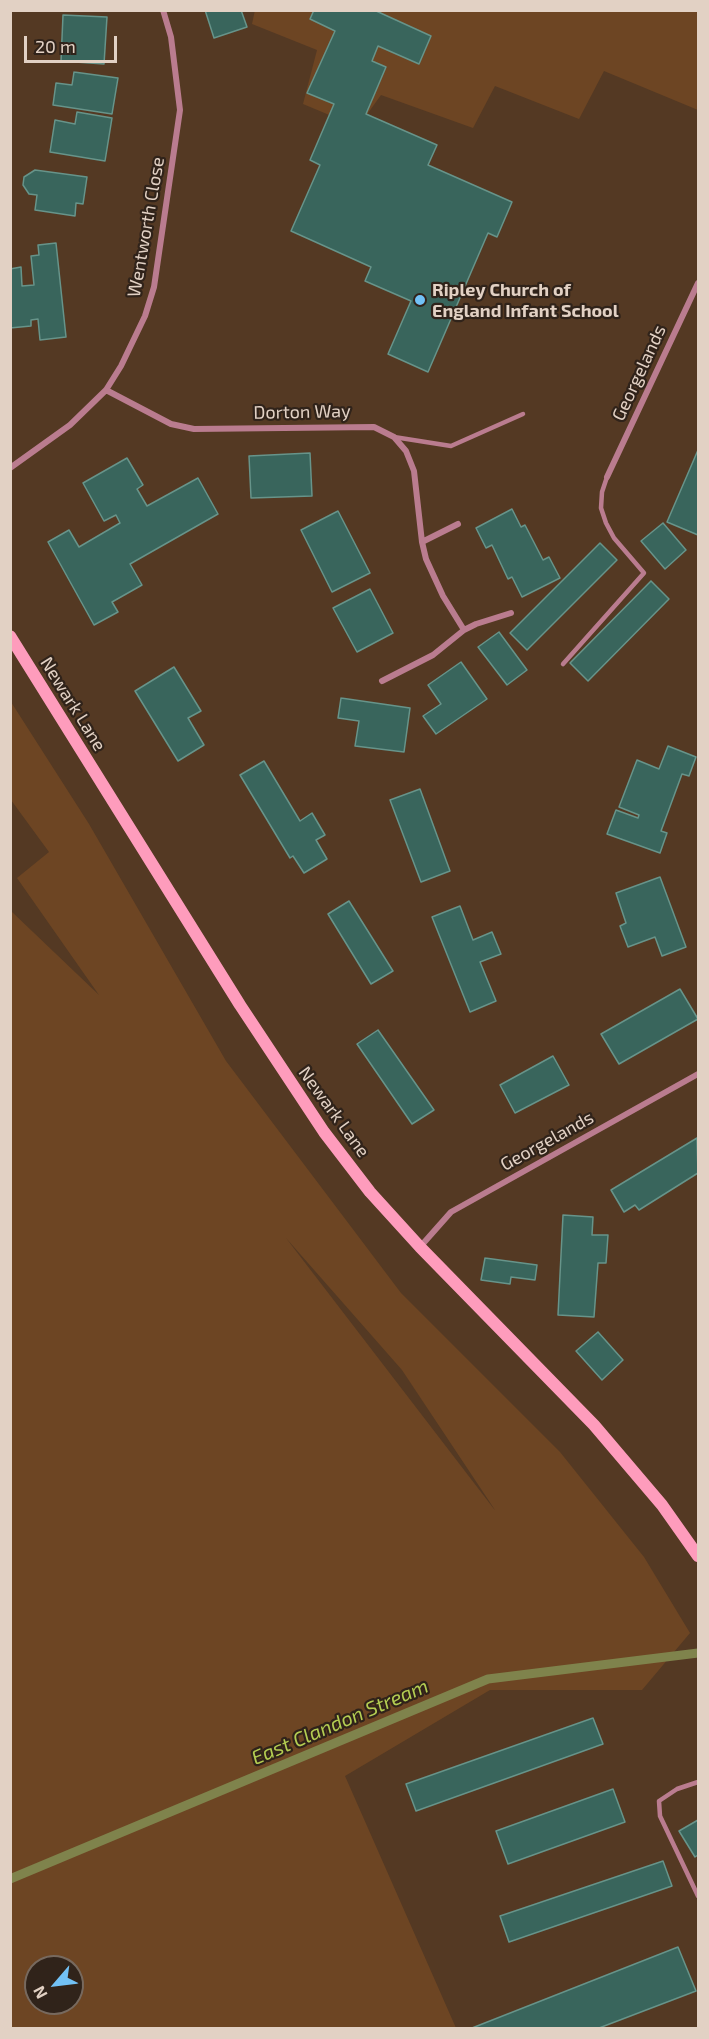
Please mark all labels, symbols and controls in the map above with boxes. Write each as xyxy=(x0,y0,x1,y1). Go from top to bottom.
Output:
scale bar xyxy=(27,24,120,62)
text: 20 m xyxy=(35,35,76,57)
street label: Wentworth Close xyxy=(123,155,169,299)
place label: Ripley Church of England Infant School xyxy=(432,279,619,322)
marker: Ripley Church of England Infant School xyxy=(413,293,427,307)
street label: Georgelands xyxy=(607,322,671,424)
street label: Dorton Way xyxy=(253,400,351,424)
street label: Newark Lane xyxy=(36,653,110,755)
street label: Newark Lane xyxy=(294,1063,374,1161)
street label: Georgelands xyxy=(497,1107,597,1175)
water label: East Clandon Stream xyxy=(248,1674,432,1770)
north arrow xyxy=(24,1955,84,2015)
text: N xyxy=(28,1983,51,2002)

